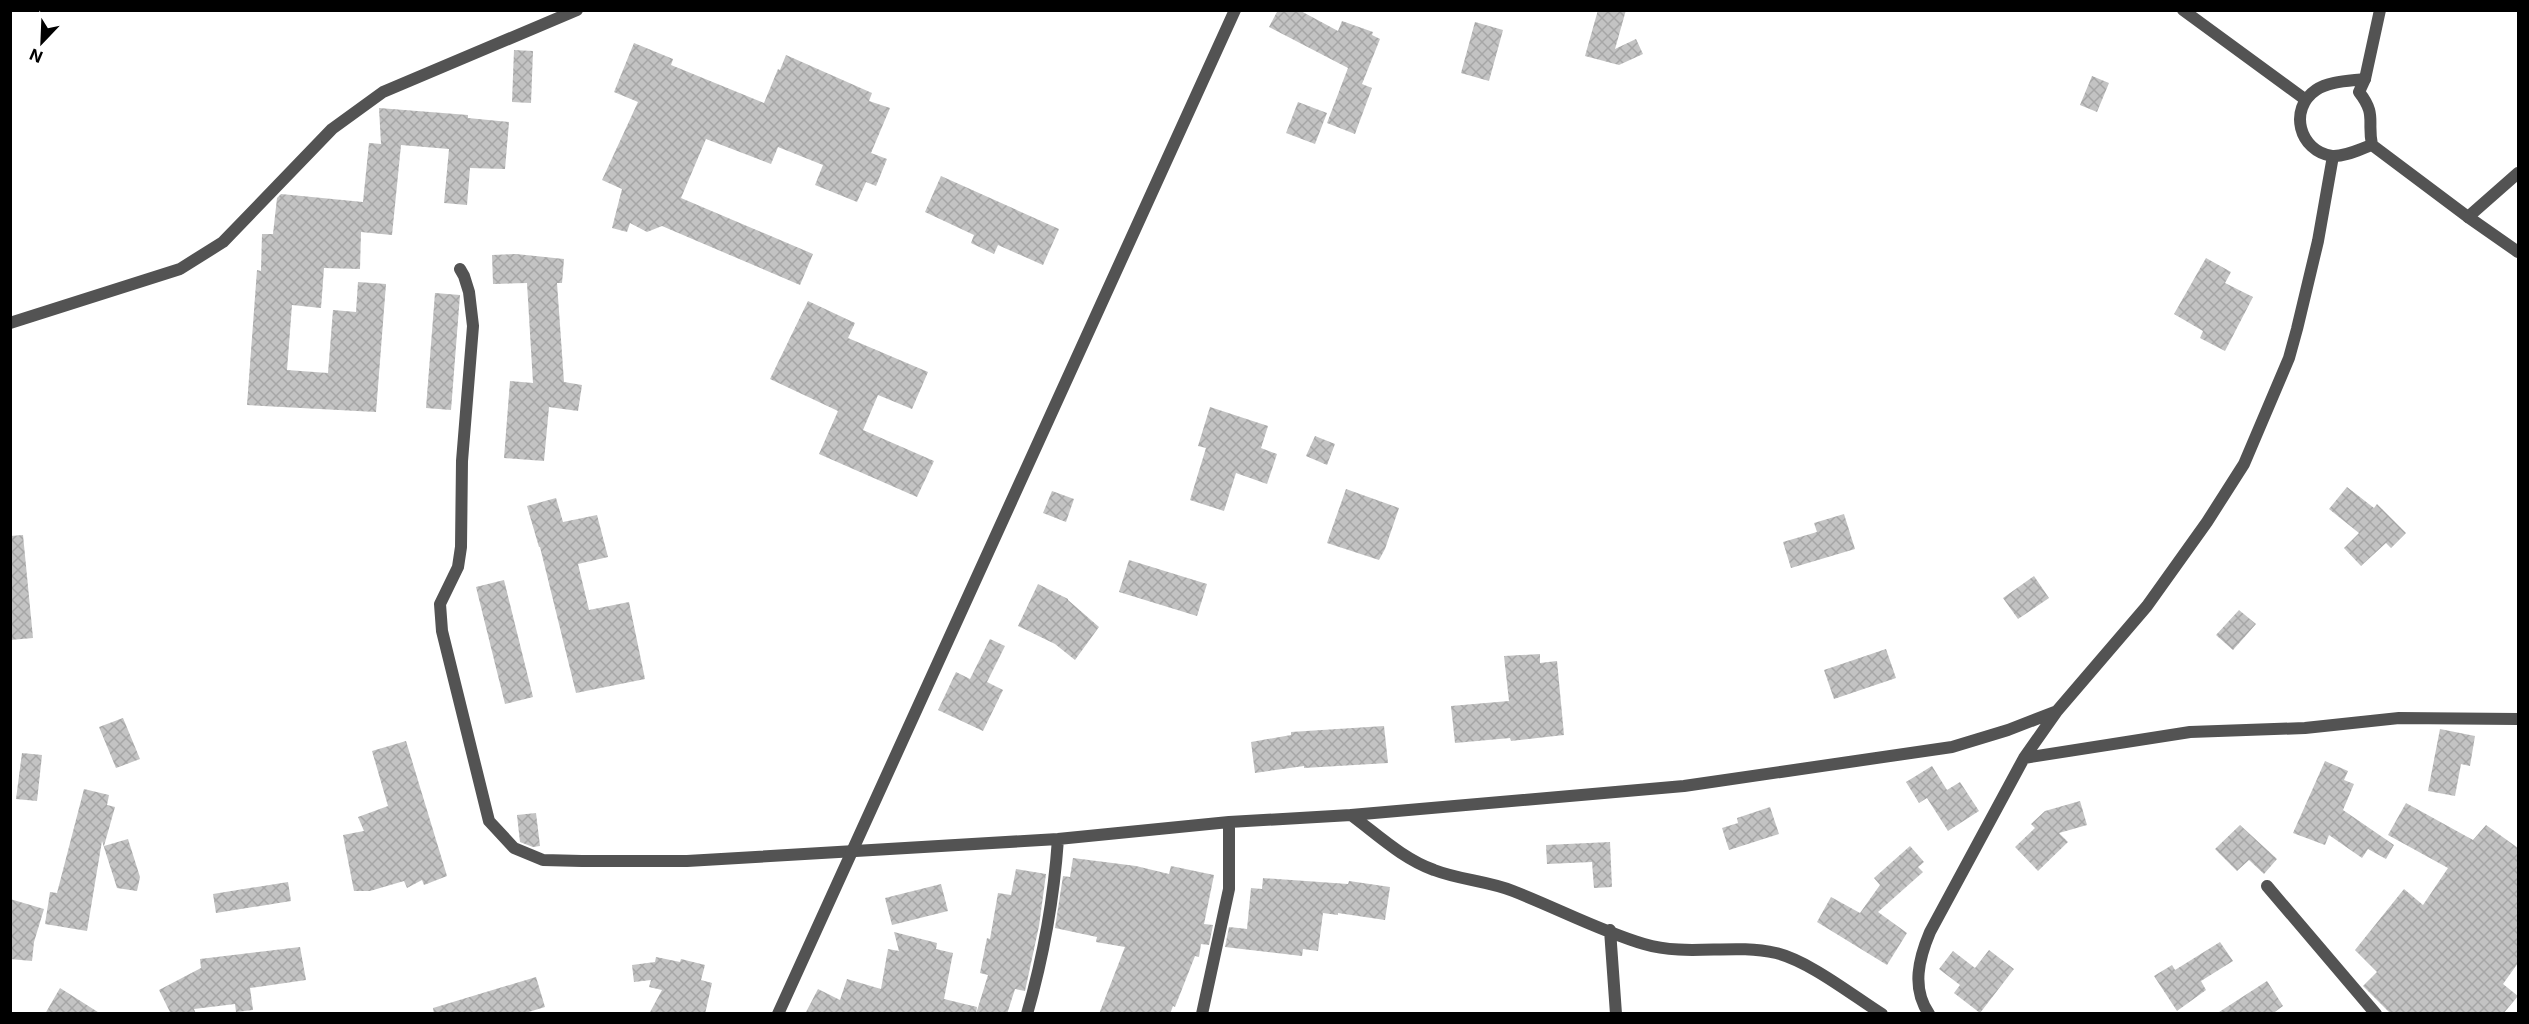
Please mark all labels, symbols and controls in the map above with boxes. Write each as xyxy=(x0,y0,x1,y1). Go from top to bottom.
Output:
north arrow xyxy=(12,12,72,72)
text: N xyxy=(27,44,46,67)

